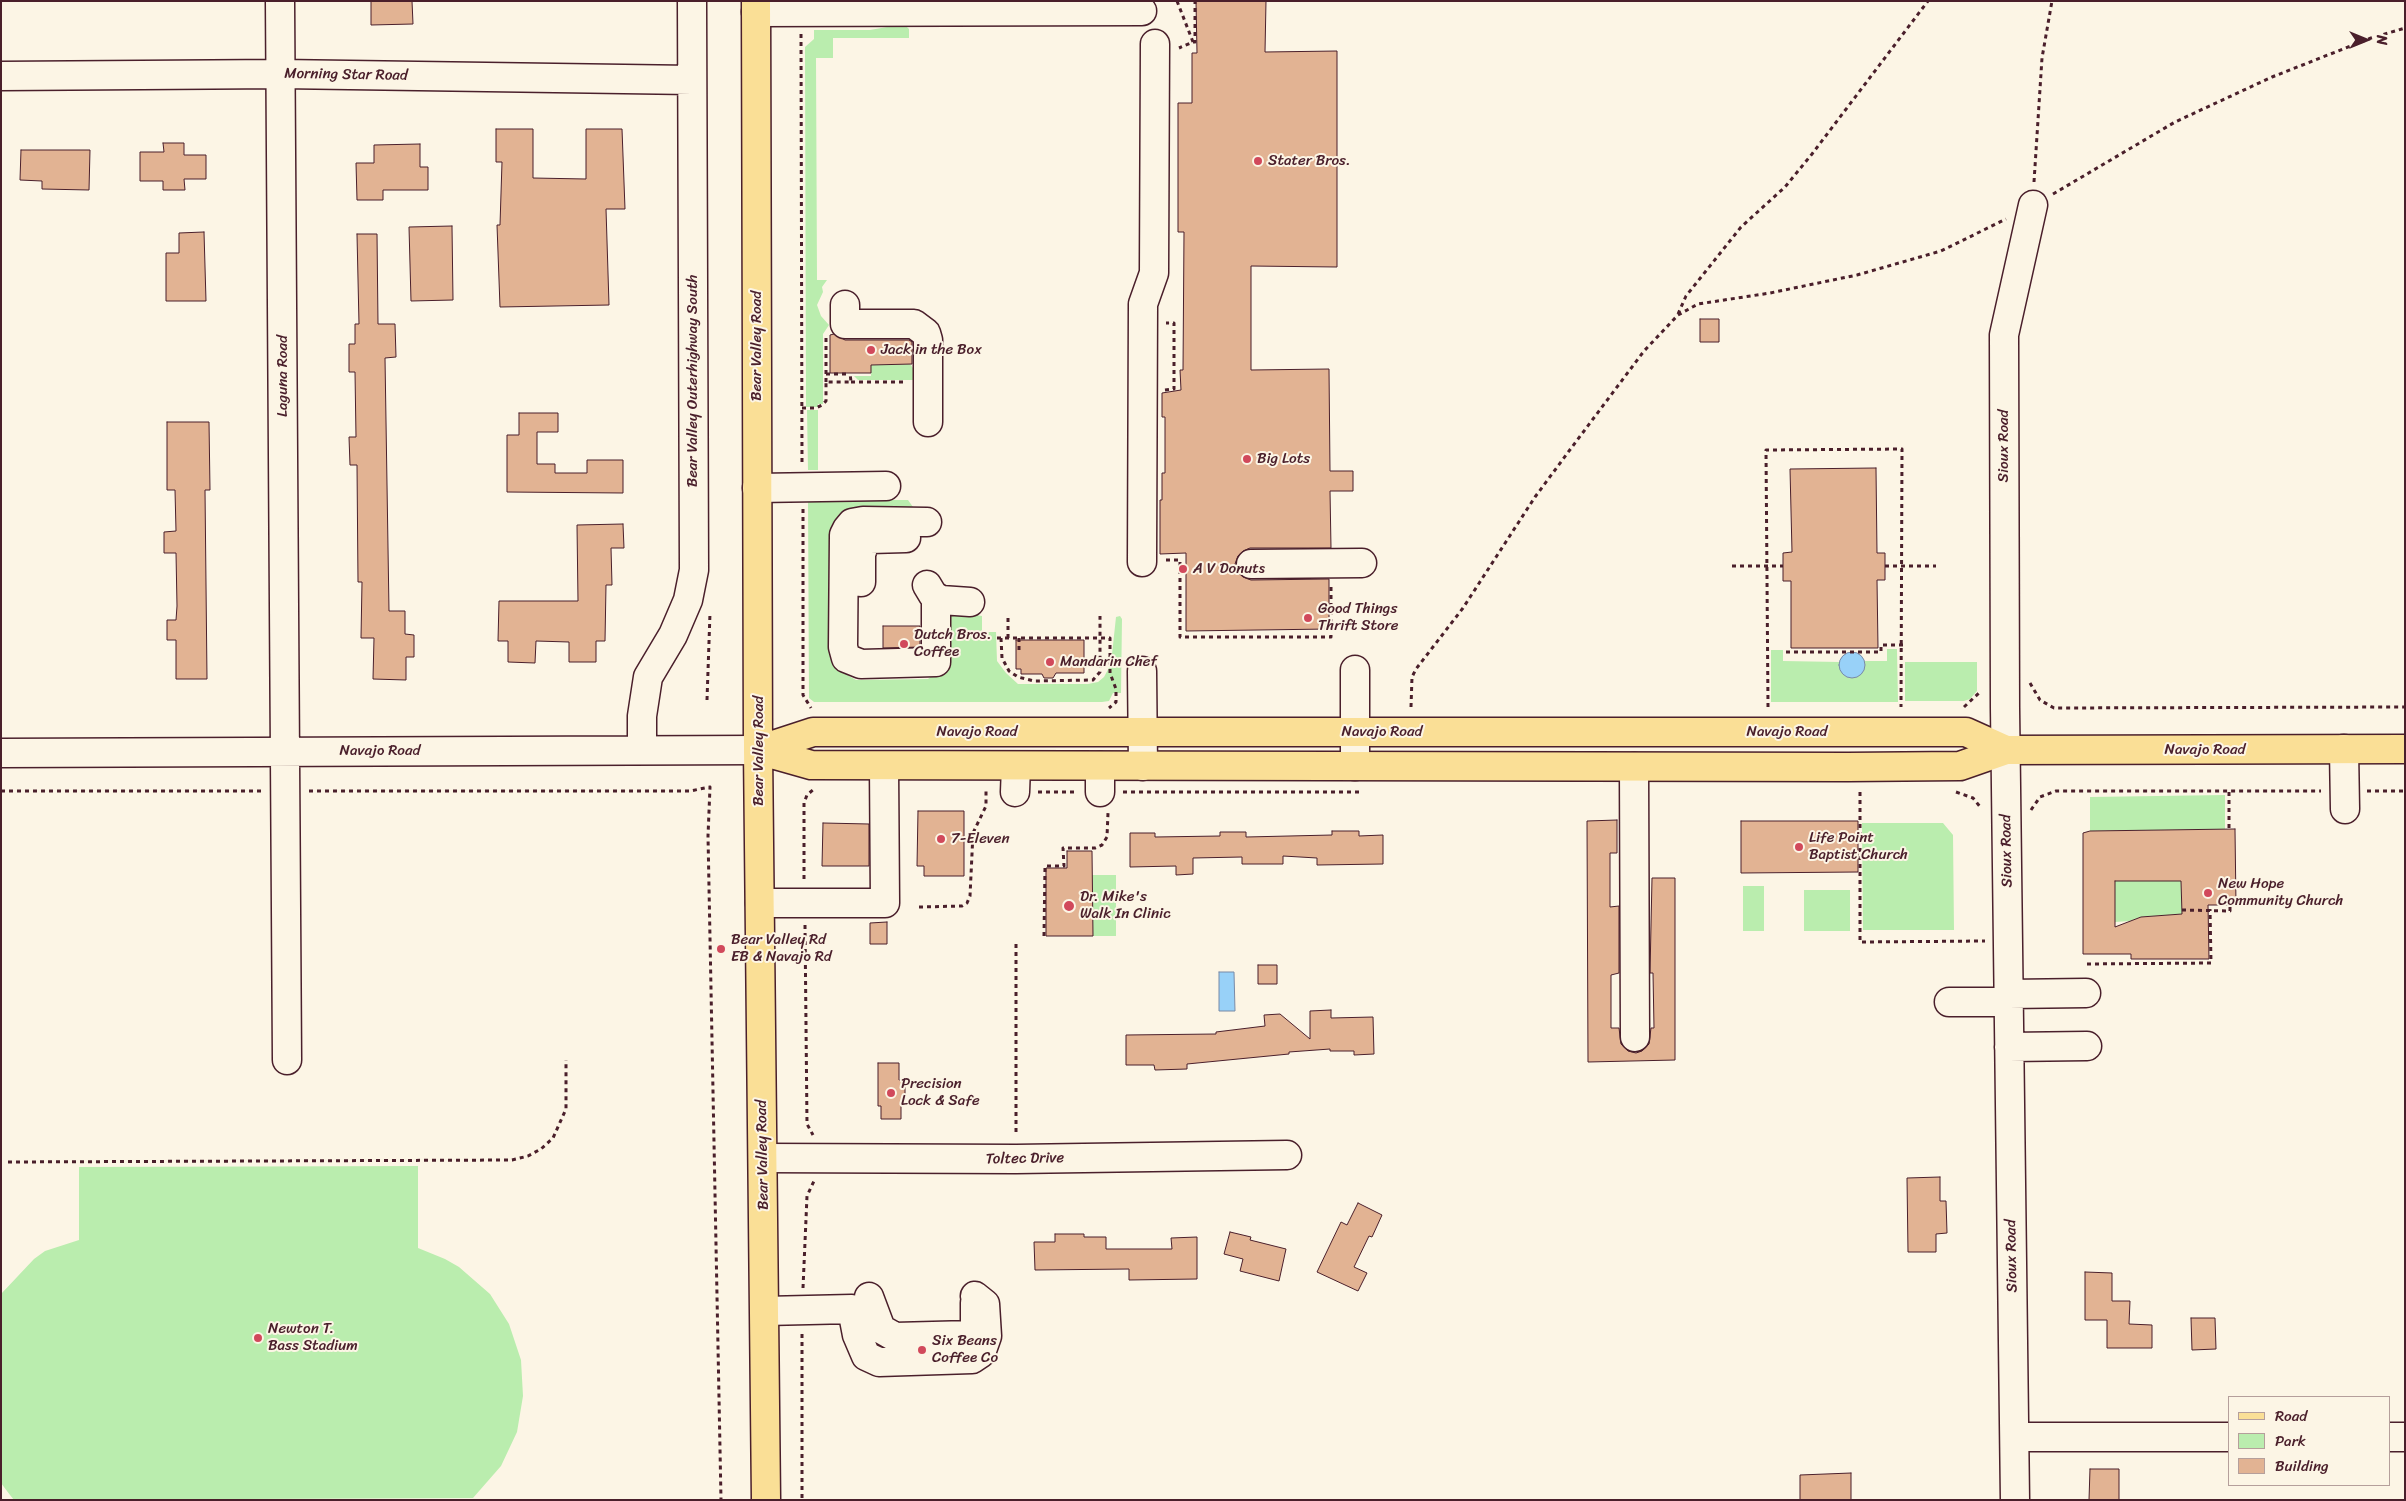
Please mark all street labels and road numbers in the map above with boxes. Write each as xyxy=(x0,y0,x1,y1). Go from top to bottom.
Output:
street label: Morning Star Road xyxy=(284,65,408,85)
street label: Bear Valley Outerhighway South xyxy=(684,275,702,487)
street label: Bear Valley Road xyxy=(748,291,766,401)
street label: Laguna Road xyxy=(274,335,292,417)
street label: Sioux Road xyxy=(1995,410,2013,482)
street label: Bear Valley Road xyxy=(750,696,768,806)
street label: Navajo Road xyxy=(937,723,1017,741)
street label: Navajo Road xyxy=(1342,723,1422,741)
street label: Navajo Road xyxy=(1747,723,1827,741)
street label: Navajo Road xyxy=(2165,741,2245,759)
street label: Navajo Road xyxy=(340,742,420,760)
street label: Sioux Road xyxy=(1997,814,2017,888)
street label: Bear Valley Road xyxy=(753,1100,773,1210)
street label: Toltec Drive xyxy=(986,1149,1064,1169)
street label: Sioux Road xyxy=(2002,1219,2022,1293)

